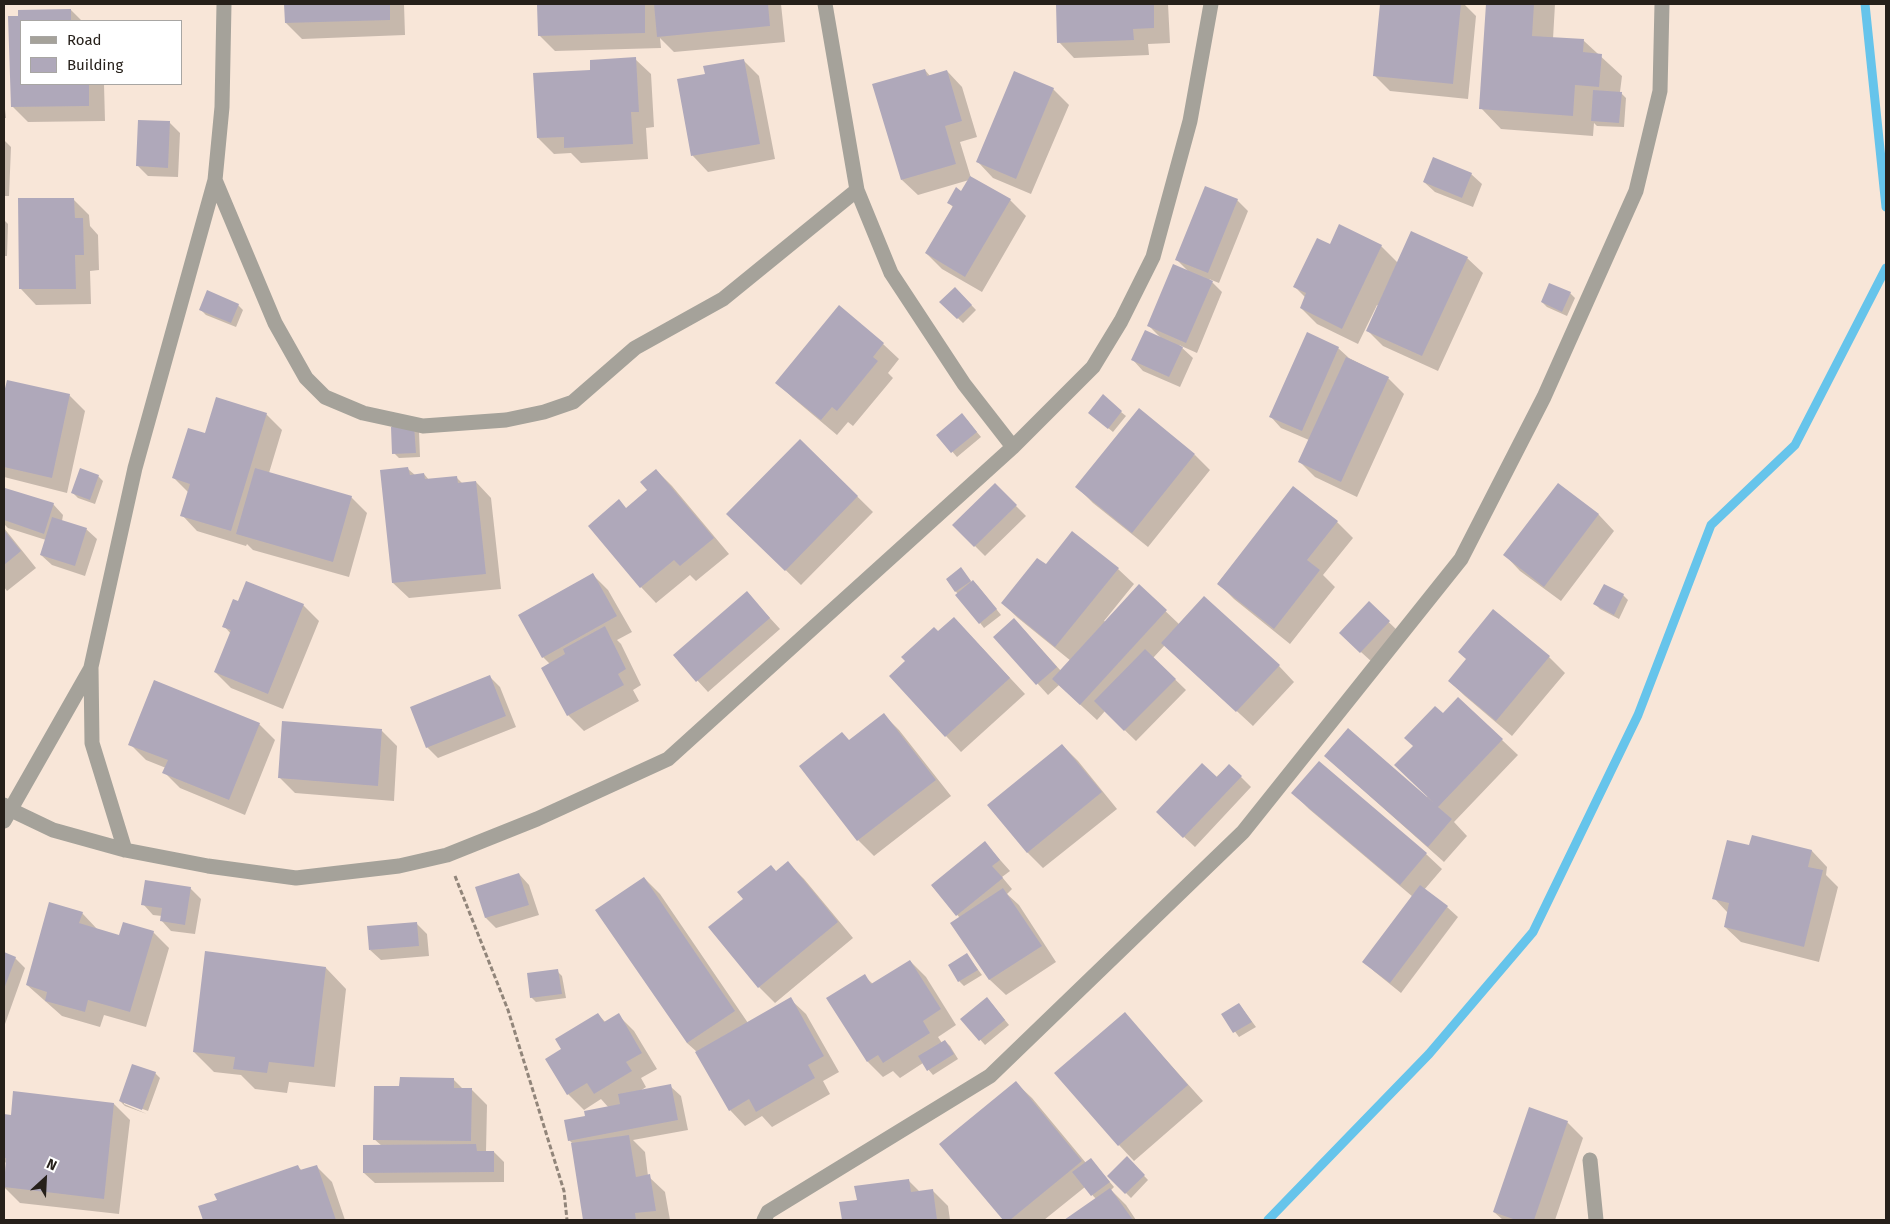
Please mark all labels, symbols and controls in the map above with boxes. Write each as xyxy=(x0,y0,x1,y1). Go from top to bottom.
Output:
legend xyxy=(20,20,182,85)
text: Road xyxy=(67,31,102,49)
text: Building xyxy=(67,56,123,74)
north arrow xyxy=(20,1154,70,1204)
text: N xyxy=(44,1155,59,1175)

